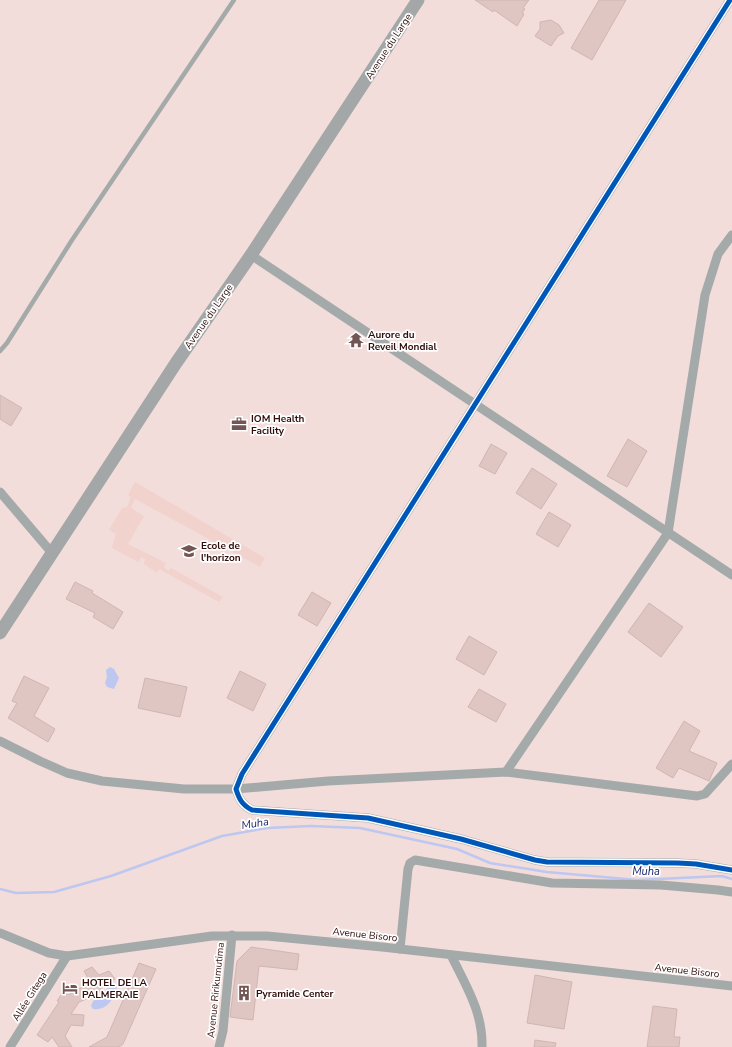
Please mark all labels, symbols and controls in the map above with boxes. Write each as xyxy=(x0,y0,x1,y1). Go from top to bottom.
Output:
street label: Avenue du Large xyxy=(362,11,415,82)
street label: Avenue du Large xyxy=(181,281,236,352)
place label: Aurore du Reveil Mondial xyxy=(368,328,437,354)
temple icon: Aurore du Reveil Mondial xyxy=(347,331,365,349)
place label: IOM Health Facility xyxy=(251,412,305,438)
office icon: IOM Health Facility xyxy=(230,415,248,433)
place label: Ecole de l'horizon xyxy=(201,539,241,565)
school or university icon: Ecole de l'horizon xyxy=(180,542,198,560)
water label: Muha xyxy=(240,814,270,833)
water label: Muha xyxy=(632,864,660,879)
street label: Avenue Bisoro xyxy=(332,925,398,945)
street label: Avenue Ririkumutima xyxy=(204,942,228,1039)
street label: Avenue Bisoro xyxy=(654,961,720,981)
street label: Allée Gitega xyxy=(9,969,51,1024)
place label: HOTEL DE LA PALMERAIE xyxy=(82,976,147,1002)
hotel icon: HOTEL DE LA PALMERAIE xyxy=(61,979,79,997)
building icon: Pyramide Center xyxy=(235,984,253,1002)
place label: Pyramide Center xyxy=(256,987,334,1001)

